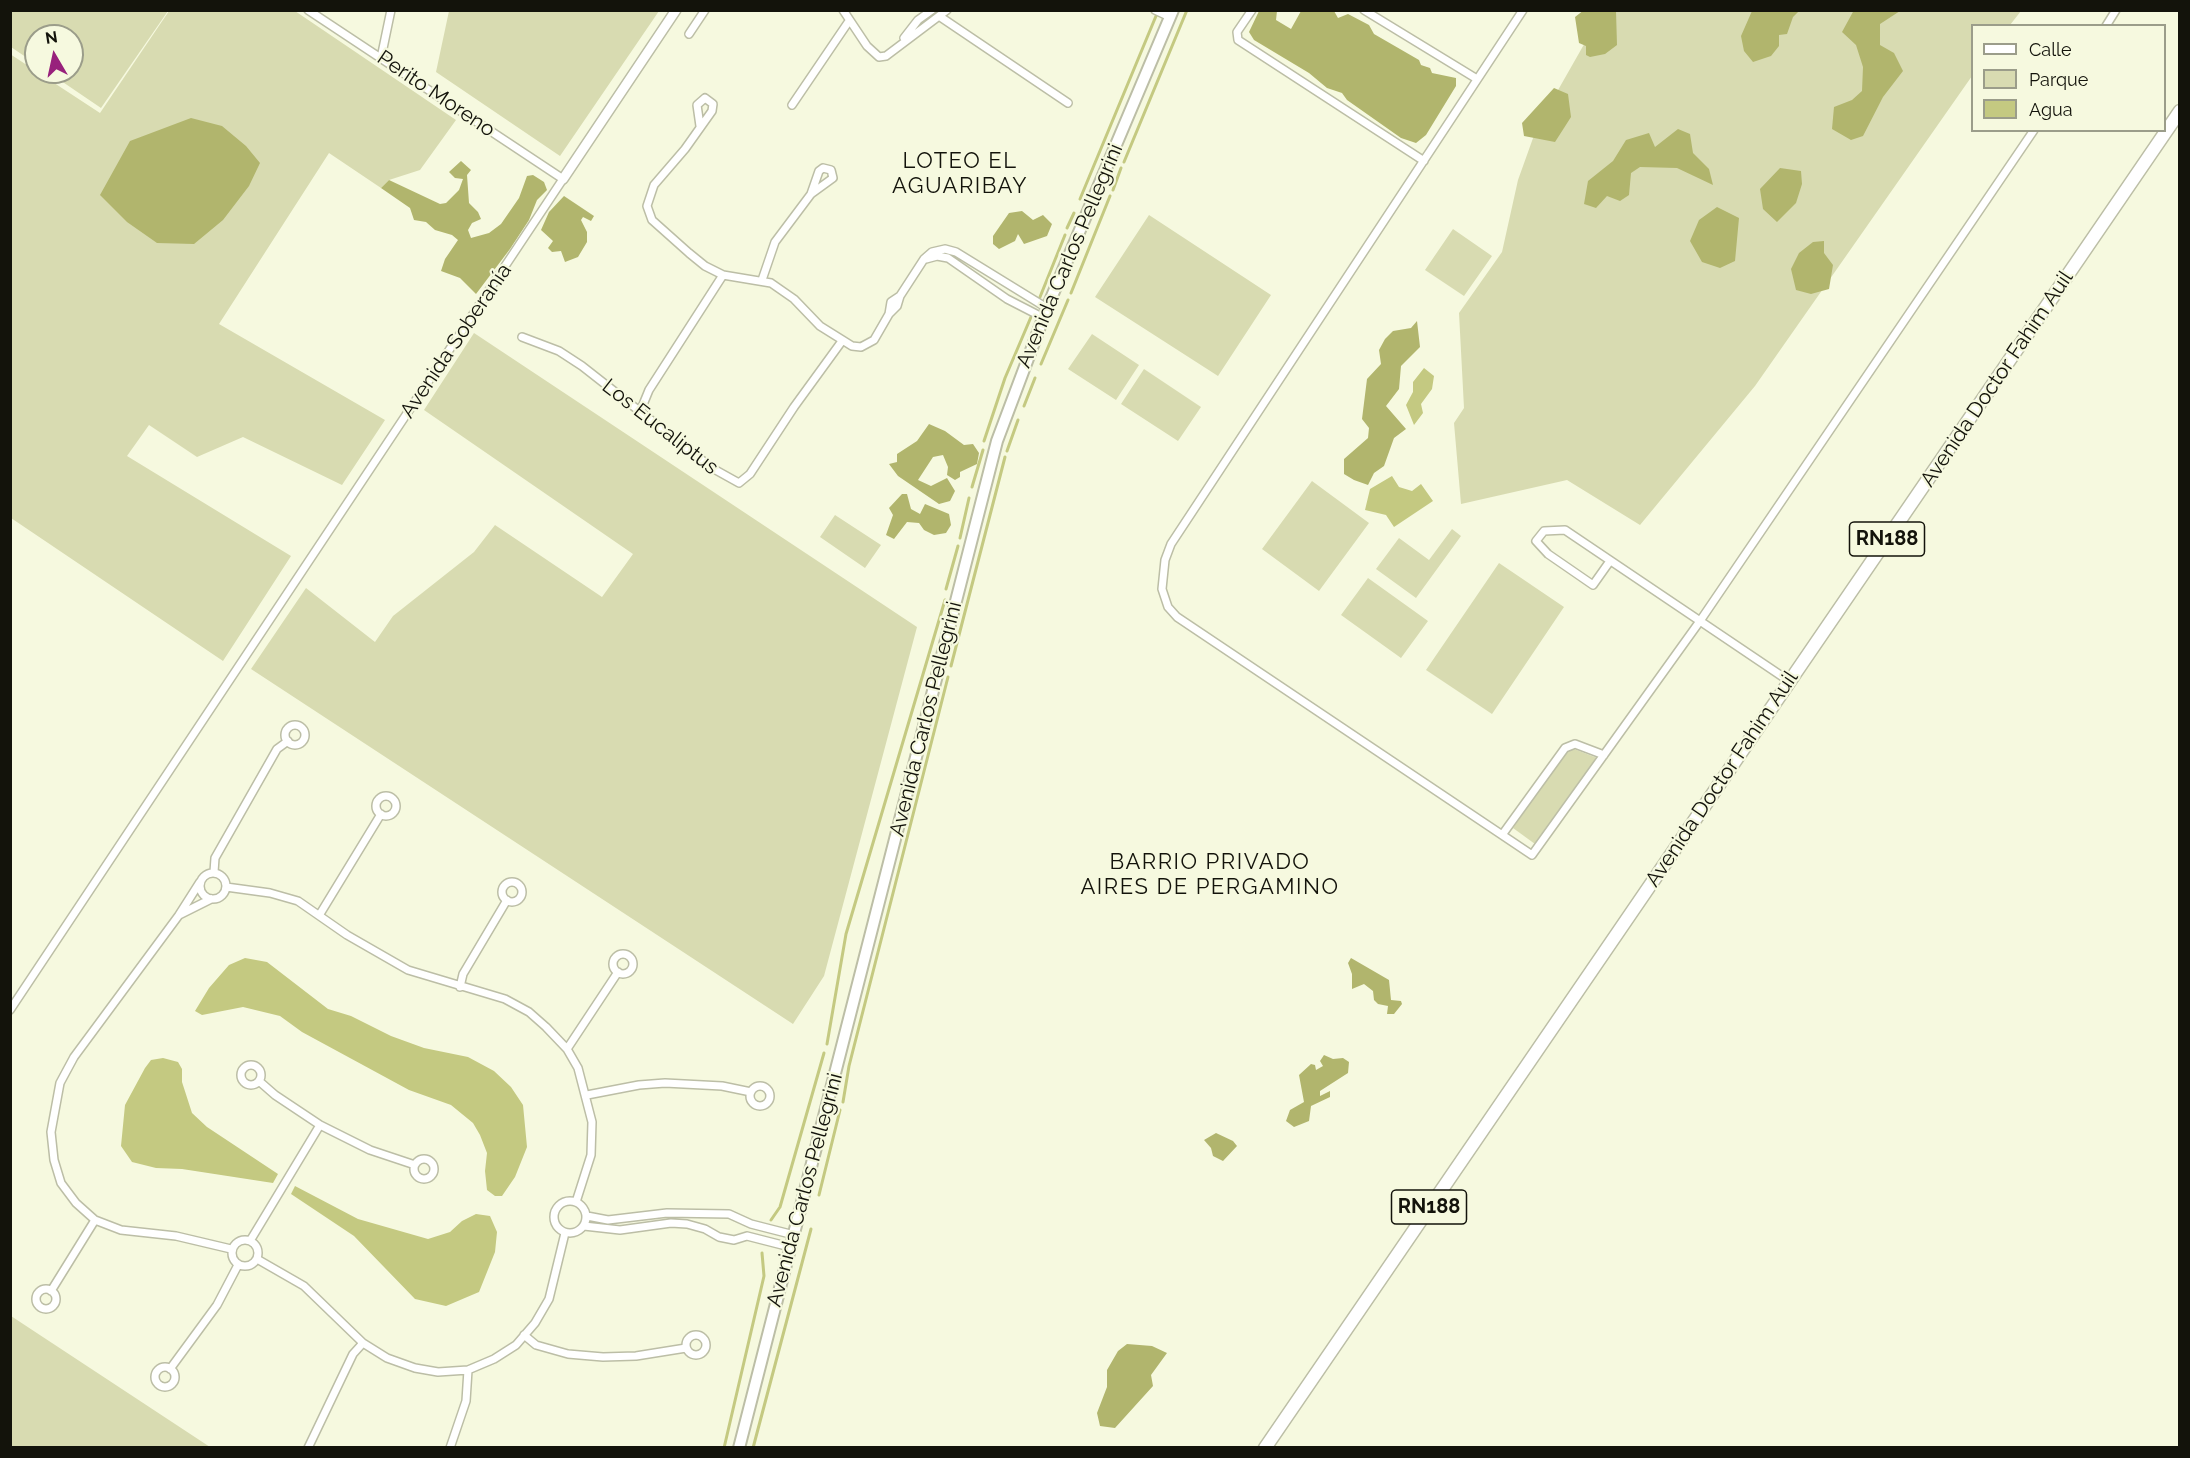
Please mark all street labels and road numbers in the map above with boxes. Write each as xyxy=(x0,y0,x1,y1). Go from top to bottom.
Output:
street label: Perito Moreno xyxy=(372,45,500,143)
street label: Avenida Carlos Pellegrini xyxy=(1011,140,1129,372)
street label: Avenida Soberanía xyxy=(395,259,517,423)
street label: Avenida Doctor Fahim Auil xyxy=(1915,266,2079,492)
street label: Los Eucaliptus xyxy=(597,374,723,480)
road number: RN188 xyxy=(1850,522,1924,556)
street label: Avenida Carlos Pellegrini xyxy=(885,599,967,839)
street label: Avenida Doctor Fahim Auil xyxy=(1640,666,1804,892)
street label: Avenida Carlos Pellegrini xyxy=(762,1070,848,1310)
road number: RN188 xyxy=(1392,1190,1466,1224)

